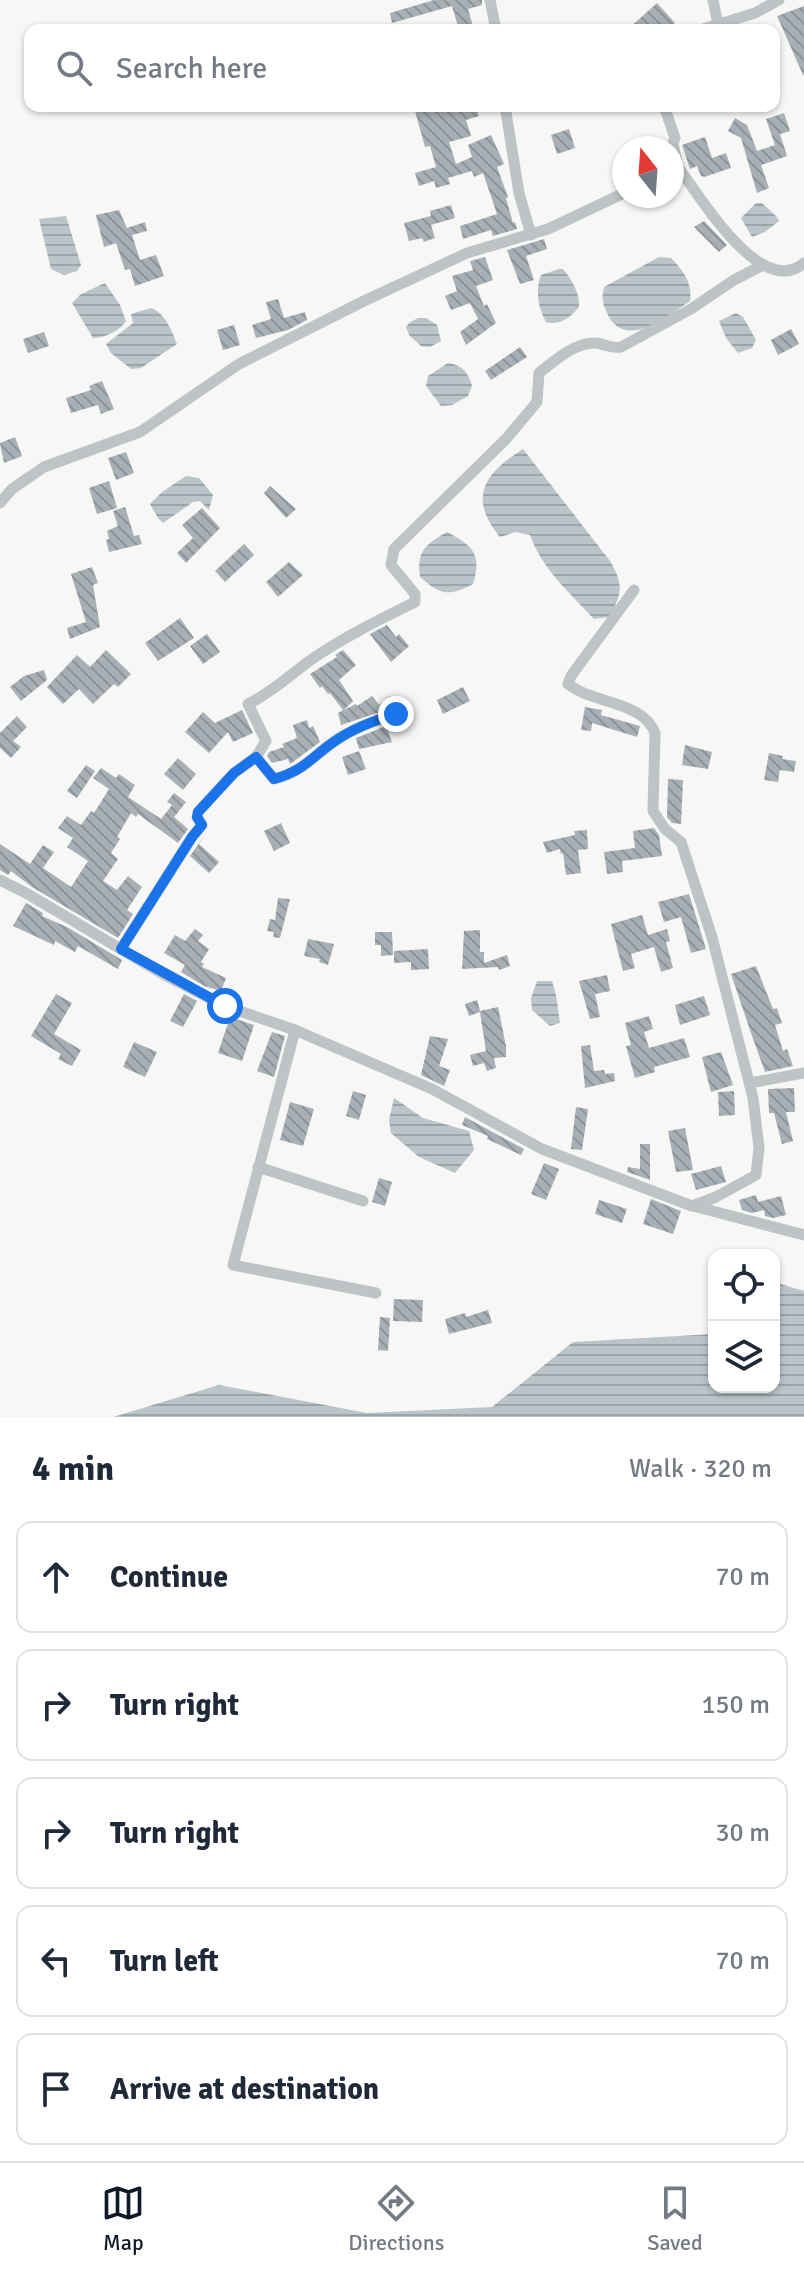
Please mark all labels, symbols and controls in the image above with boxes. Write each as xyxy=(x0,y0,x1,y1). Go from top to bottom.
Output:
search box xyxy=(24,24,780,112)
icon: search xyxy=(52,46,96,90)
text: Search here xyxy=(116,50,267,87)
north arrow xyxy=(612,136,684,208)
route end xyxy=(378,696,414,732)
route start xyxy=(207,988,243,1024)
map controls xyxy=(708,1249,780,1393)
button: locate xyxy=(708,1249,780,1321)
button: layers xyxy=(708,1321,780,1393)
text: 4 min xyxy=(32,1448,114,1490)
text: Walk · 320 m xyxy=(629,1453,772,1485)
icon: ahead xyxy=(34,1555,78,1599)
text: Continue xyxy=(110,1559,228,1596)
text: 70 m xyxy=(715,1561,770,1593)
icon: right xyxy=(34,1683,78,1727)
text: Turn right xyxy=(110,1687,239,1724)
text: 150 m xyxy=(701,1689,770,1721)
icon: right xyxy=(34,1811,78,1855)
text: Turn right xyxy=(110,1815,239,1852)
text: 30 m xyxy=(715,1817,770,1849)
icon: left xyxy=(34,1939,78,1983)
text: Turn left xyxy=(110,1943,219,1980)
text: 70 m xyxy=(715,1945,770,1977)
icon: arrive xyxy=(34,2067,78,2111)
text: Arrive at destination xyxy=(110,2071,379,2108)
tab: Map xyxy=(101,2181,145,2256)
tab: Directions xyxy=(348,2181,444,2256)
tab: Saved xyxy=(647,2181,703,2256)

